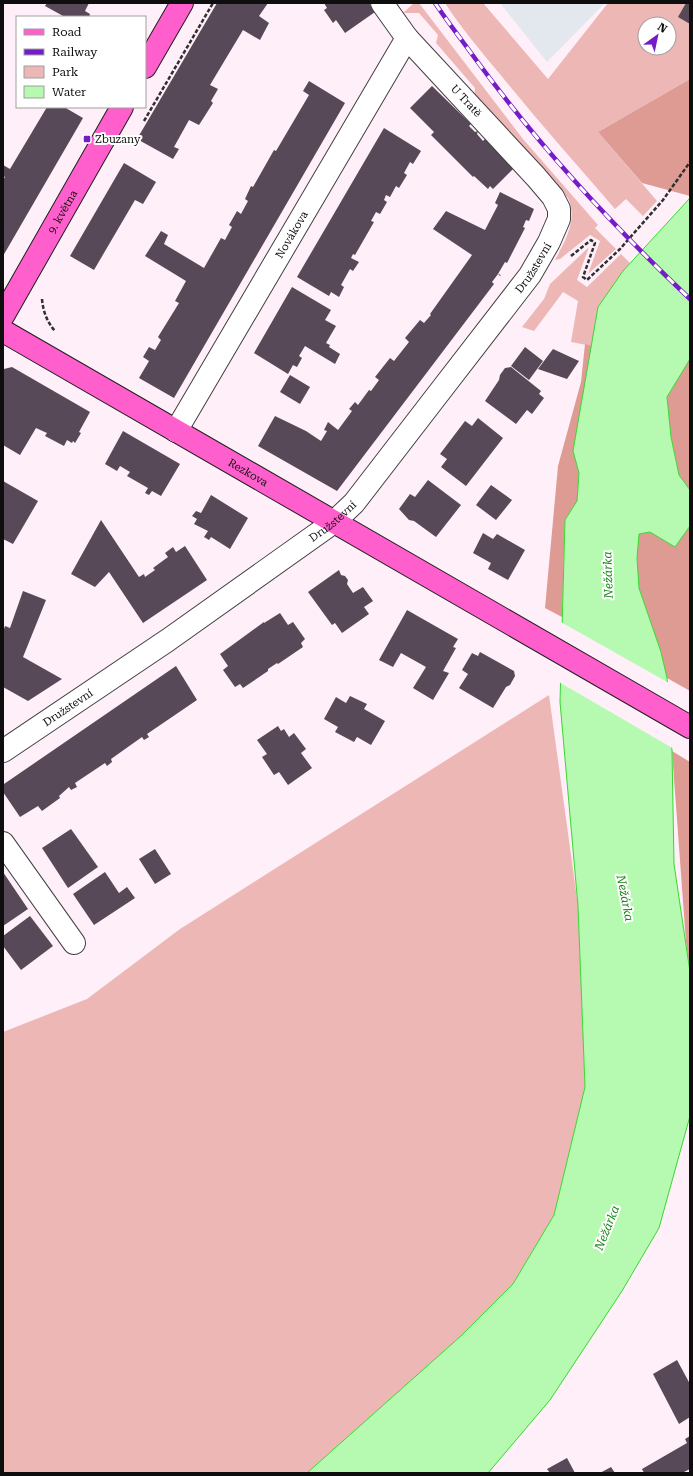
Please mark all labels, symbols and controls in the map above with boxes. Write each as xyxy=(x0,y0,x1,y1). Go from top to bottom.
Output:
legend xyxy=(16,16,146,108)
north arrow xyxy=(637,16,677,56)
text: N xyxy=(655,20,670,36)
text: Road xyxy=(52,25,82,39)
text: Railway xyxy=(52,45,98,59)
text: Park xyxy=(52,65,79,79)
street label: U Tratě xyxy=(448,82,484,120)
text: Water xyxy=(52,85,86,99)
place label: Zbuzany xyxy=(95,133,141,146)
marker: Zbuzany xyxy=(82,134,92,144)
street label: 9. května xyxy=(45,188,80,236)
street label: Novákova xyxy=(273,208,311,260)
street label: Družstevní xyxy=(512,240,554,295)
street label: Rezkova xyxy=(226,456,271,489)
street label: Družstevní xyxy=(306,498,359,544)
water label: Nežárka xyxy=(600,551,616,600)
street label: Družstevní xyxy=(40,686,96,729)
water label: Nežárka xyxy=(613,873,636,922)
water label: Nežárka xyxy=(591,1204,622,1253)

